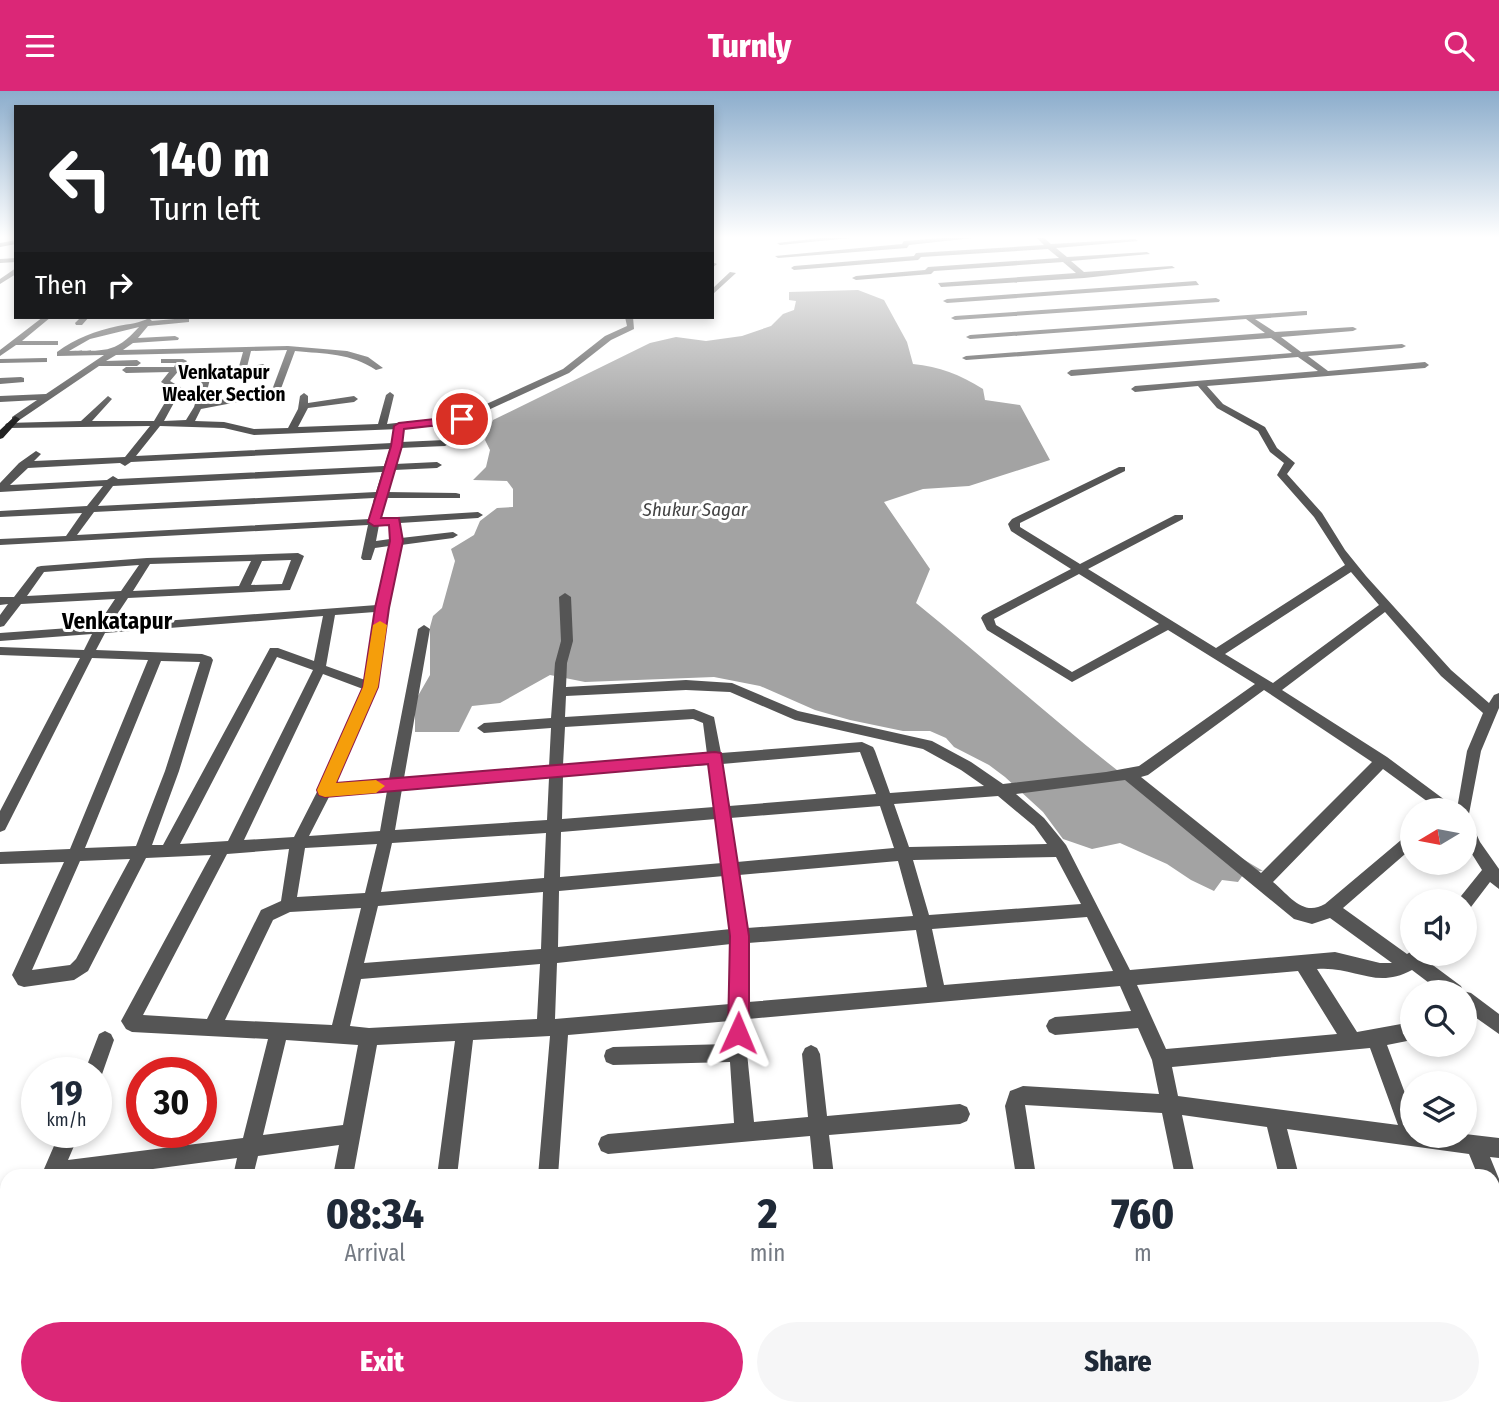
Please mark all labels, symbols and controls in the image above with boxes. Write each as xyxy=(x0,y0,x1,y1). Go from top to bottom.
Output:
icon: menu xyxy=(21,27,59,65)
text: Turnly xyxy=(708,27,791,65)
icon: search xyxy=(1440,27,1478,65)
text: 140 m xyxy=(150,130,270,189)
icon: left xyxy=(35,133,126,224)
text: Turn left xyxy=(150,190,260,228)
icon: right xyxy=(101,266,139,304)
text: Then xyxy=(35,270,87,301)
district label: Venkatapur Weaker Section xyxy=(163,361,285,406)
pin xyxy=(432,389,492,449)
icon: arrive xyxy=(443,400,481,438)
water label: Shukur Sagar xyxy=(642,498,749,521)
district label: Venkatapur xyxy=(61,607,173,635)
north arrow xyxy=(1400,798,1477,875)
map controls xyxy=(1400,798,1477,1148)
button: sound xyxy=(1400,889,1477,966)
button: search xyxy=(1400,980,1477,1057)
position arrow xyxy=(701,996,775,1070)
speed limit sign: 30 xyxy=(126,1057,217,1148)
button: layers xyxy=(1400,1071,1477,1148)
text: 19 xyxy=(50,1072,83,1114)
text: km/h xyxy=(46,1109,87,1131)
text: 08:34 xyxy=(326,1189,424,1239)
text: 2 xyxy=(758,1189,778,1239)
text: 760 xyxy=(1111,1189,1174,1239)
text: Arrival xyxy=(344,1239,405,1267)
text: min xyxy=(750,1239,785,1267)
text: m xyxy=(1134,1239,1152,1267)
button: Exit xyxy=(21,1322,743,1402)
button: Share xyxy=(757,1322,1479,1402)

